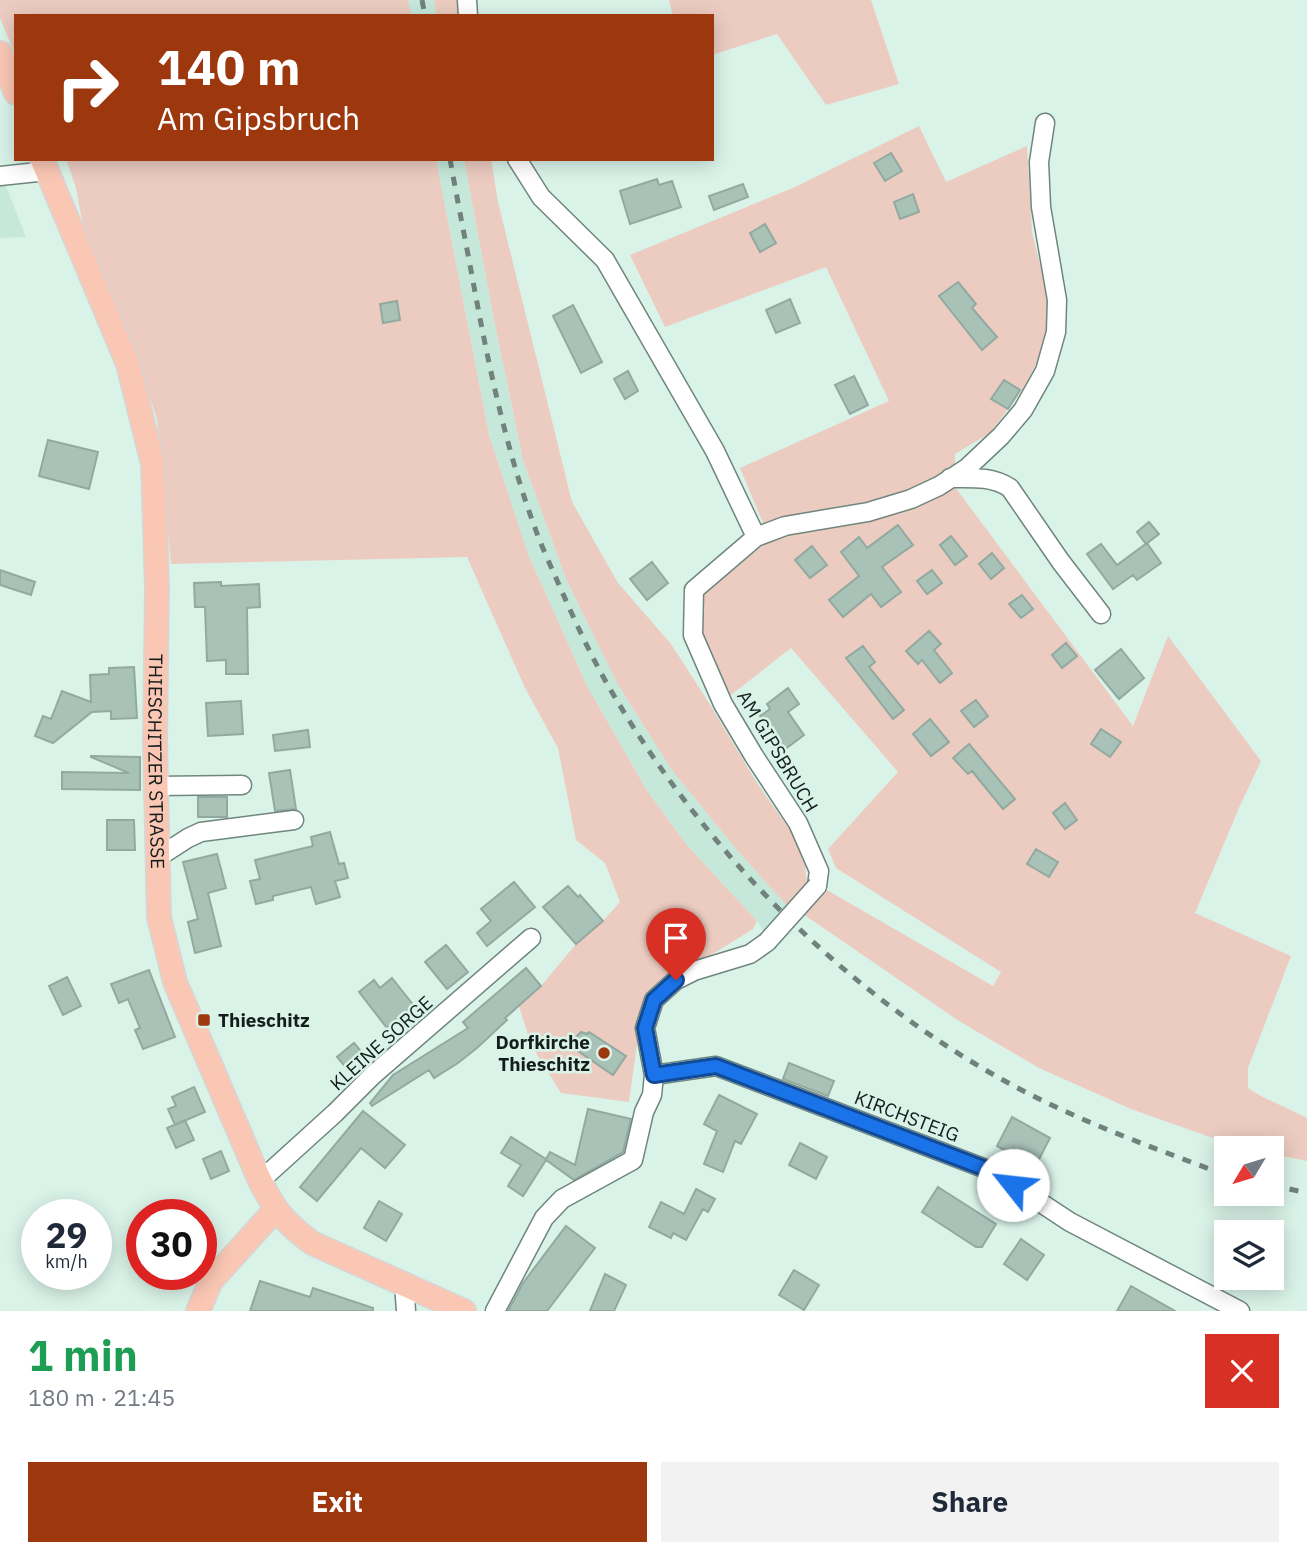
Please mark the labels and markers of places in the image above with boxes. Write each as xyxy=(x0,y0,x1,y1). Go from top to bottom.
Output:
pin xyxy=(646,908,706,980)
place label: Thieschitz xyxy=(218,1008,310,1032)
marker: Thieschitz xyxy=(196,1012,212,1028)
place label: Dorfkirche Thieschitz xyxy=(496,1030,590,1076)
marker: Dorfkirche Thieschitz xyxy=(596,1045,612,1061)

